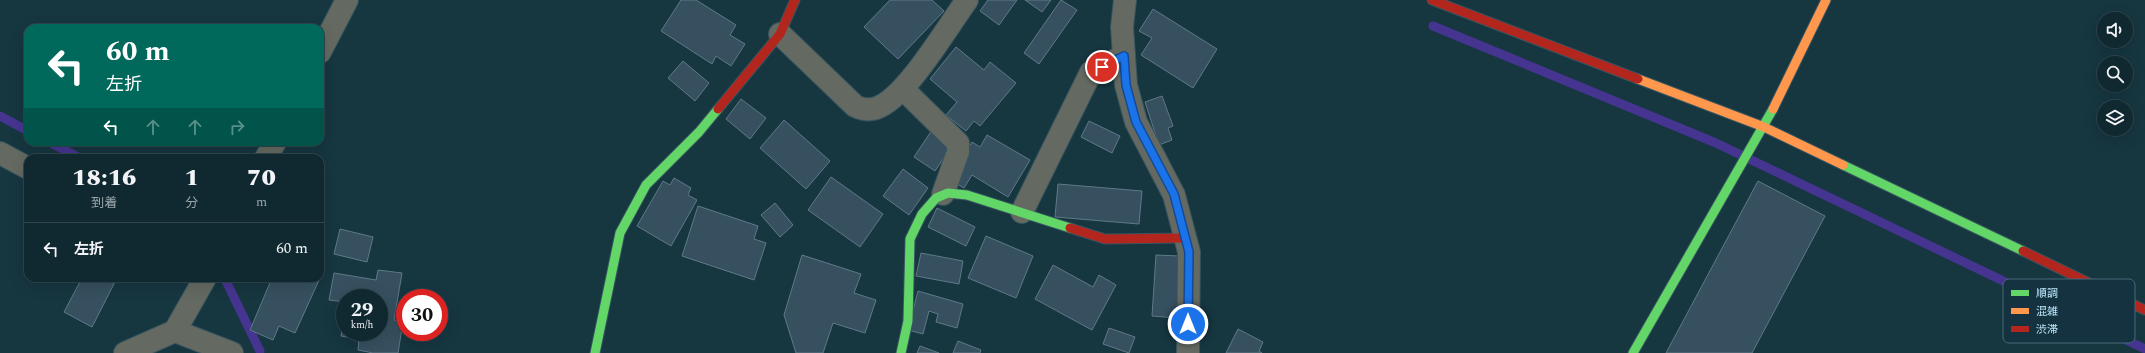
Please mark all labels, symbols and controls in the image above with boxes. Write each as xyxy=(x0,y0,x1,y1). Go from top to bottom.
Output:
map controls xyxy=(2097,12,2133,136)
button: sound xyxy=(2097,12,2133,48)
text: 60 m xyxy=(106,30,170,73)
icon: left xyxy=(40,40,92,92)
pin xyxy=(1085,50,1119,84)
icon: arrive xyxy=(1091,56,1113,78)
button: search xyxy=(2097,56,2133,92)
text: 左折 xyxy=(106,71,142,98)
button: layers xyxy=(2097,100,2133,136)
icon: left xyxy=(100,116,122,138)
icon: ahead xyxy=(142,116,164,138)
icon: ahead xyxy=(184,116,206,138)
icon: right xyxy=(226,116,248,138)
text: 18:16 xyxy=(72,160,136,196)
text: 1 xyxy=(185,160,199,196)
text: 70 xyxy=(247,160,276,196)
text: m xyxy=(256,192,267,212)
text: 到着 xyxy=(91,193,117,213)
text: 分 xyxy=(185,193,198,213)
text: 60 m xyxy=(276,237,308,260)
icon: left xyxy=(40,238,62,260)
text: 左折 xyxy=(74,238,104,261)
legend xyxy=(2003,279,2135,343)
text: 順調 xyxy=(2036,285,2058,302)
speed limit sign: 30 xyxy=(396,289,448,341)
text: 29 xyxy=(351,295,373,325)
position arrow xyxy=(1167,303,1209,345)
text: 混雑 xyxy=(2036,303,2058,320)
text: km/h xyxy=(351,317,373,333)
text: 渋滞 xyxy=(2036,321,2058,338)

